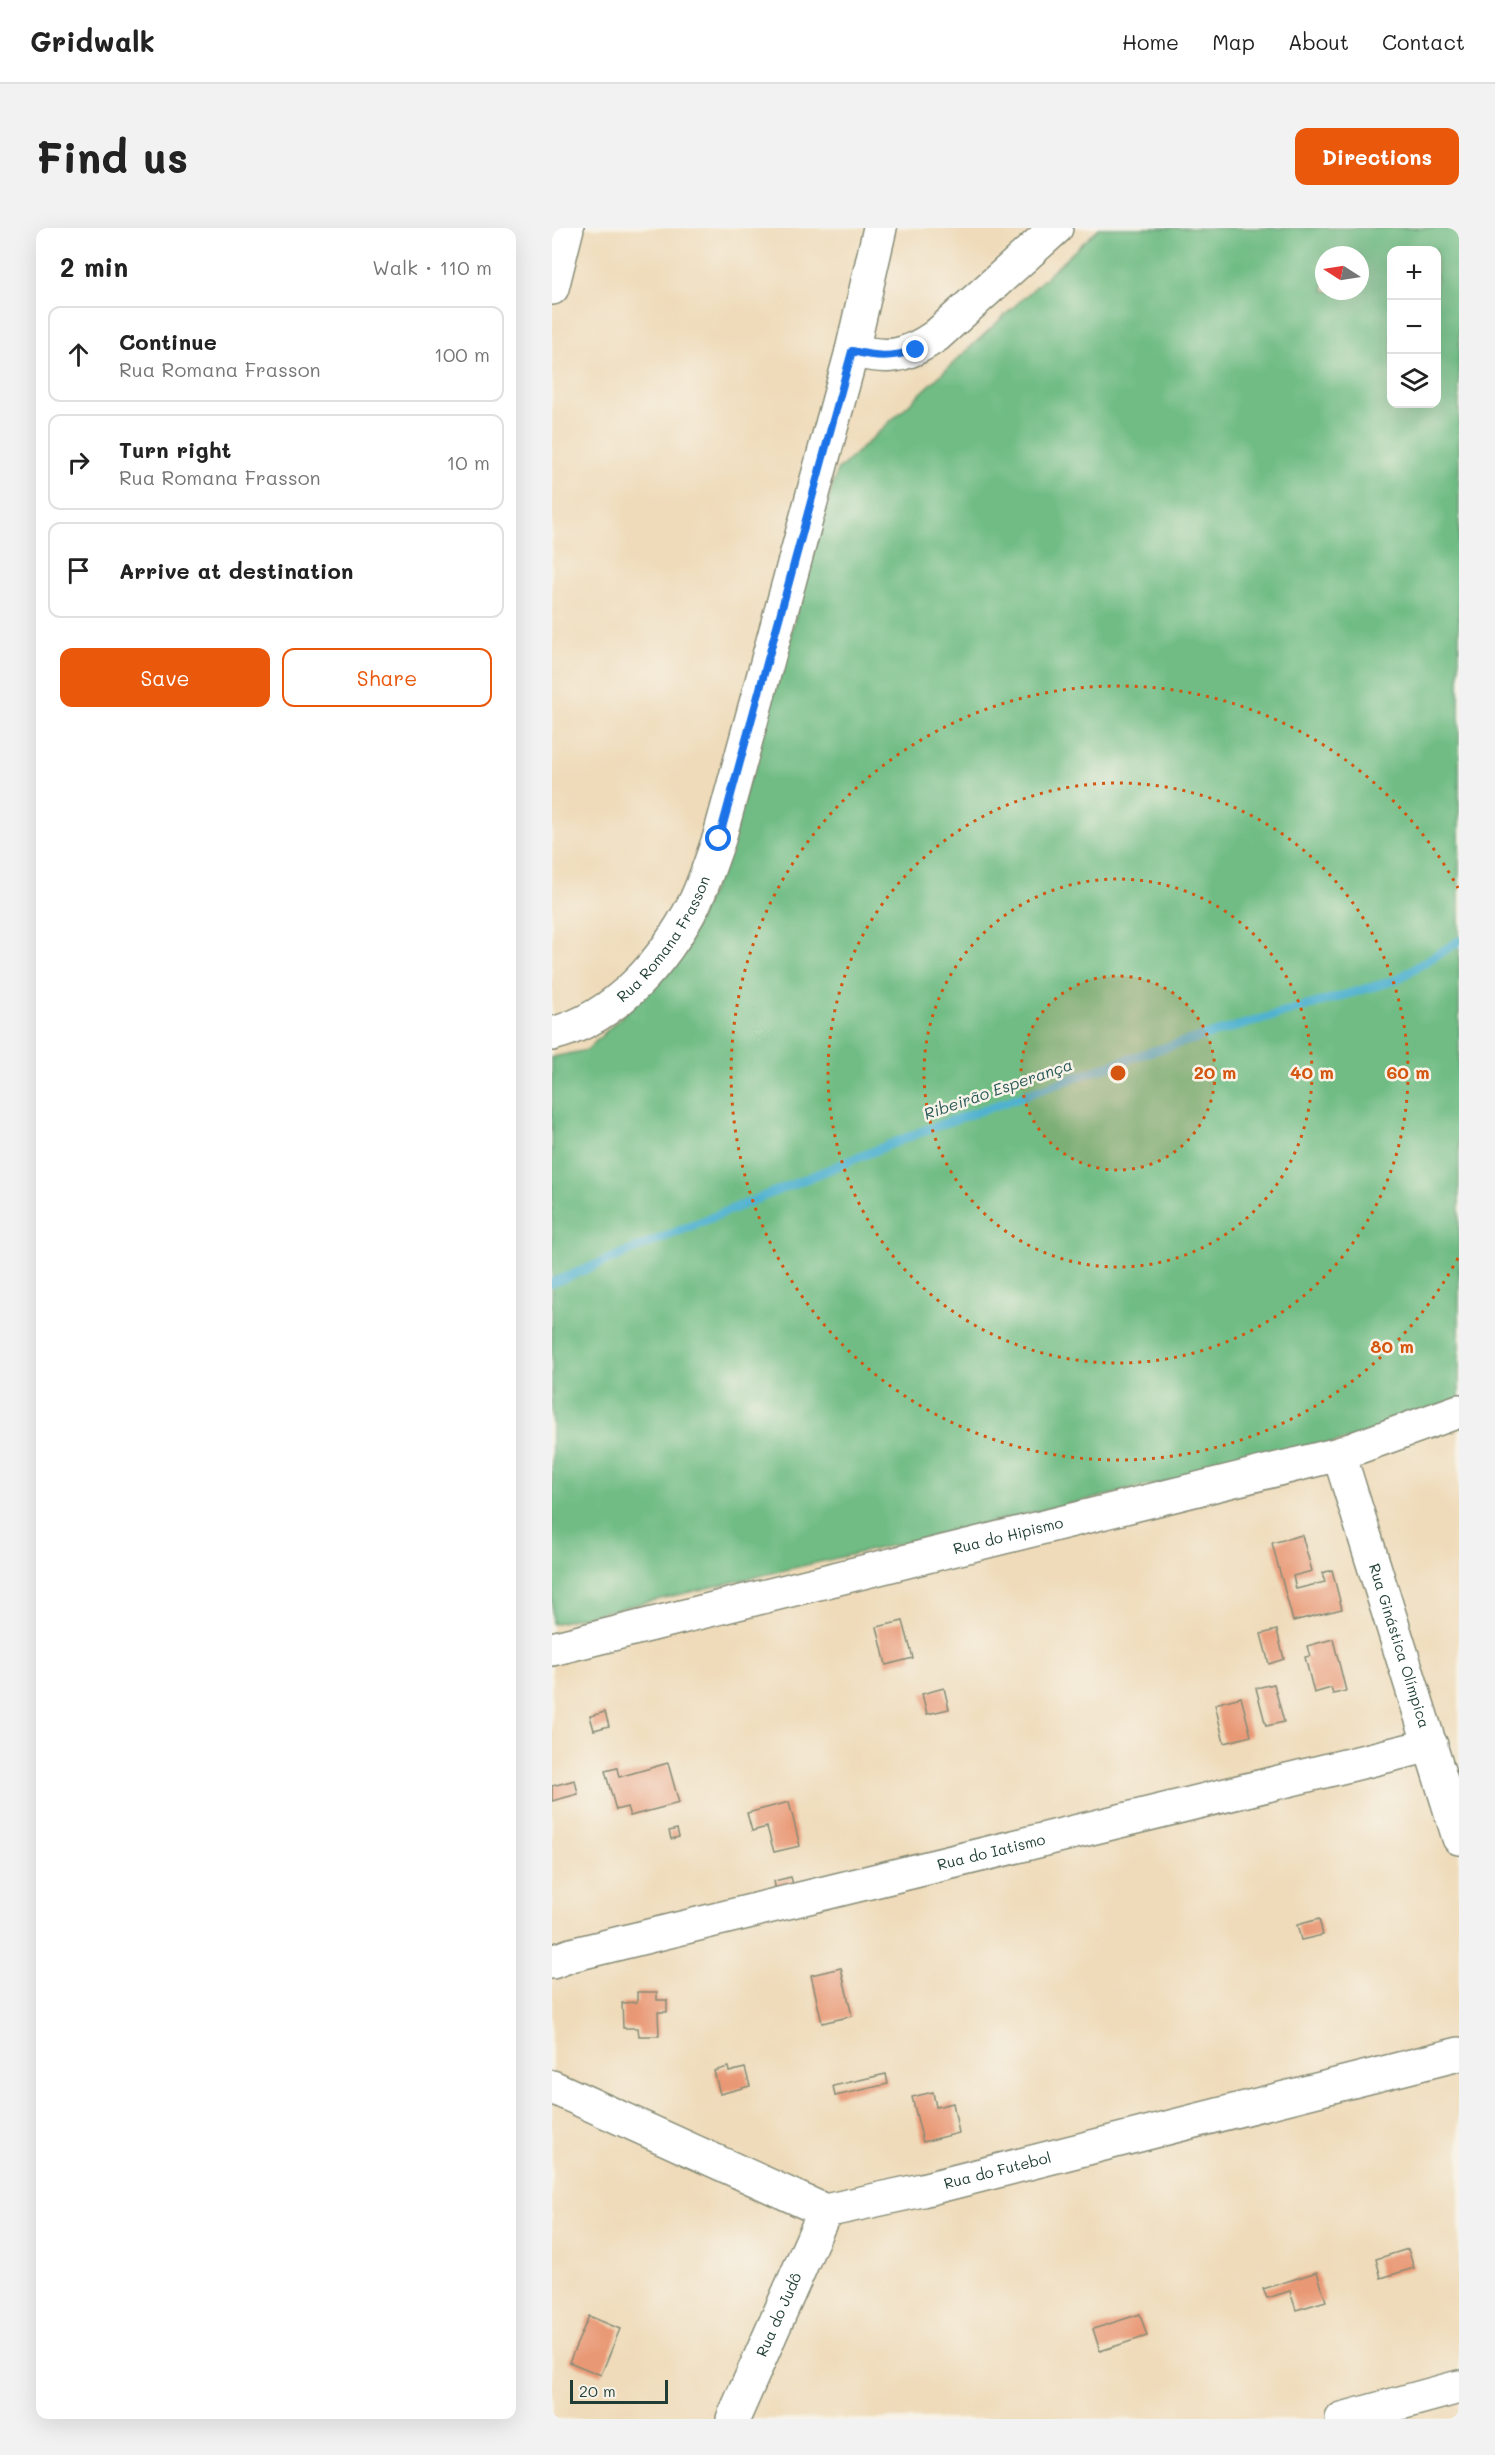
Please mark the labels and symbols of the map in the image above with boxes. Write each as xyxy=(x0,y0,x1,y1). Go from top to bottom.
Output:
north arrow xyxy=(1315,246,1369,300)
route end xyxy=(902,336,928,362)
route start xyxy=(705,825,731,851)
street label: Rua Romana Frasson xyxy=(612,873,714,1006)
water label: Ribeirão Esperança xyxy=(921,1053,1075,1124)
text: 20 m xyxy=(1194,1060,1236,1084)
text: 40 m xyxy=(1290,1060,1334,1084)
text: 60 m xyxy=(1386,1060,1430,1084)
centre of rings xyxy=(1108,1063,1128,1083)
text: 80 m xyxy=(1370,1334,1414,1358)
street label: Rua do Hipismo xyxy=(951,1512,1065,1558)
street label: Rua Ginástica Olímpica xyxy=(1365,1561,1435,1730)
street label: Rua do Iatismo xyxy=(935,1829,1047,1874)
street label: Rua do Futebol xyxy=(942,2147,1053,2193)
street label: Rua do Judô xyxy=(751,2269,806,2360)
scale bar xyxy=(570,2377,668,2404)

